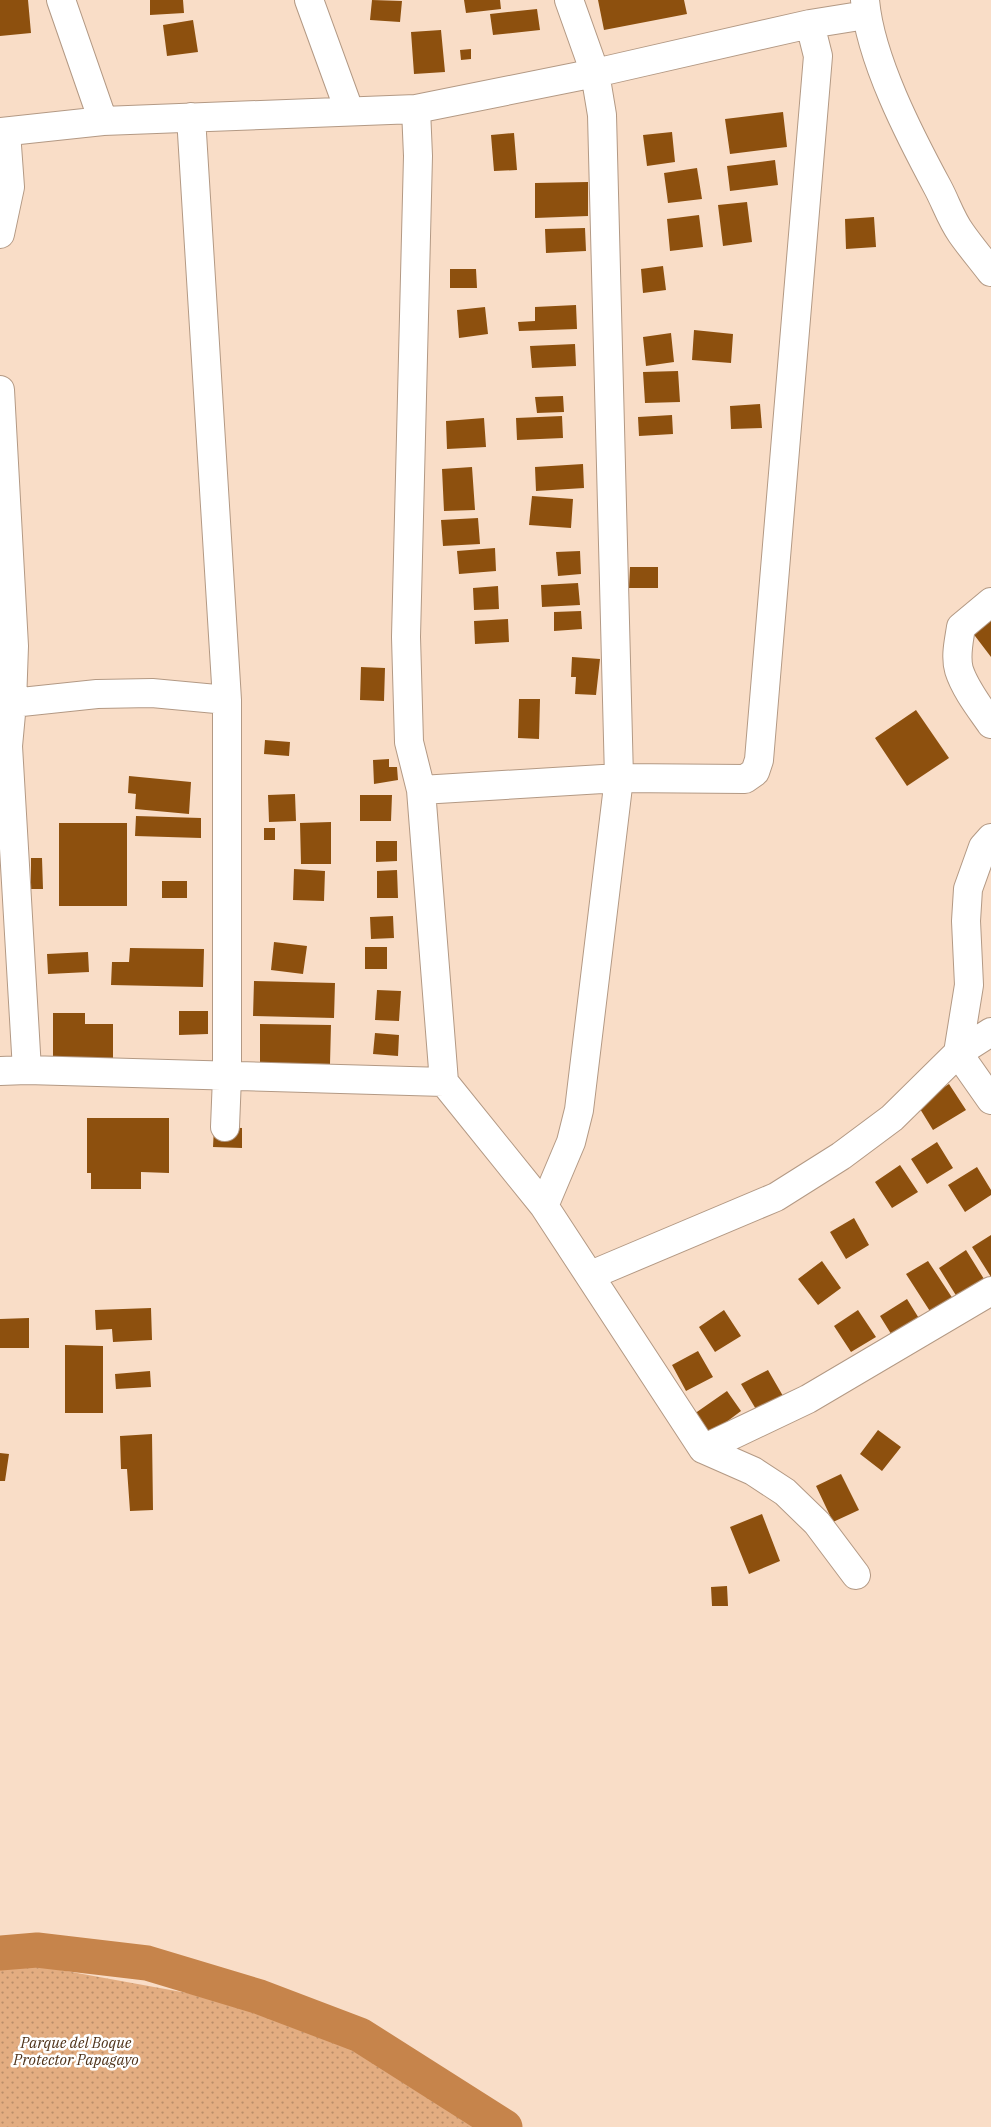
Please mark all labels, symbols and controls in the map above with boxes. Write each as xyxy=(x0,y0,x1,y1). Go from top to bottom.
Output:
park label: Parque del Boque Protector Papagayo xyxy=(12,2033,139,2069)

